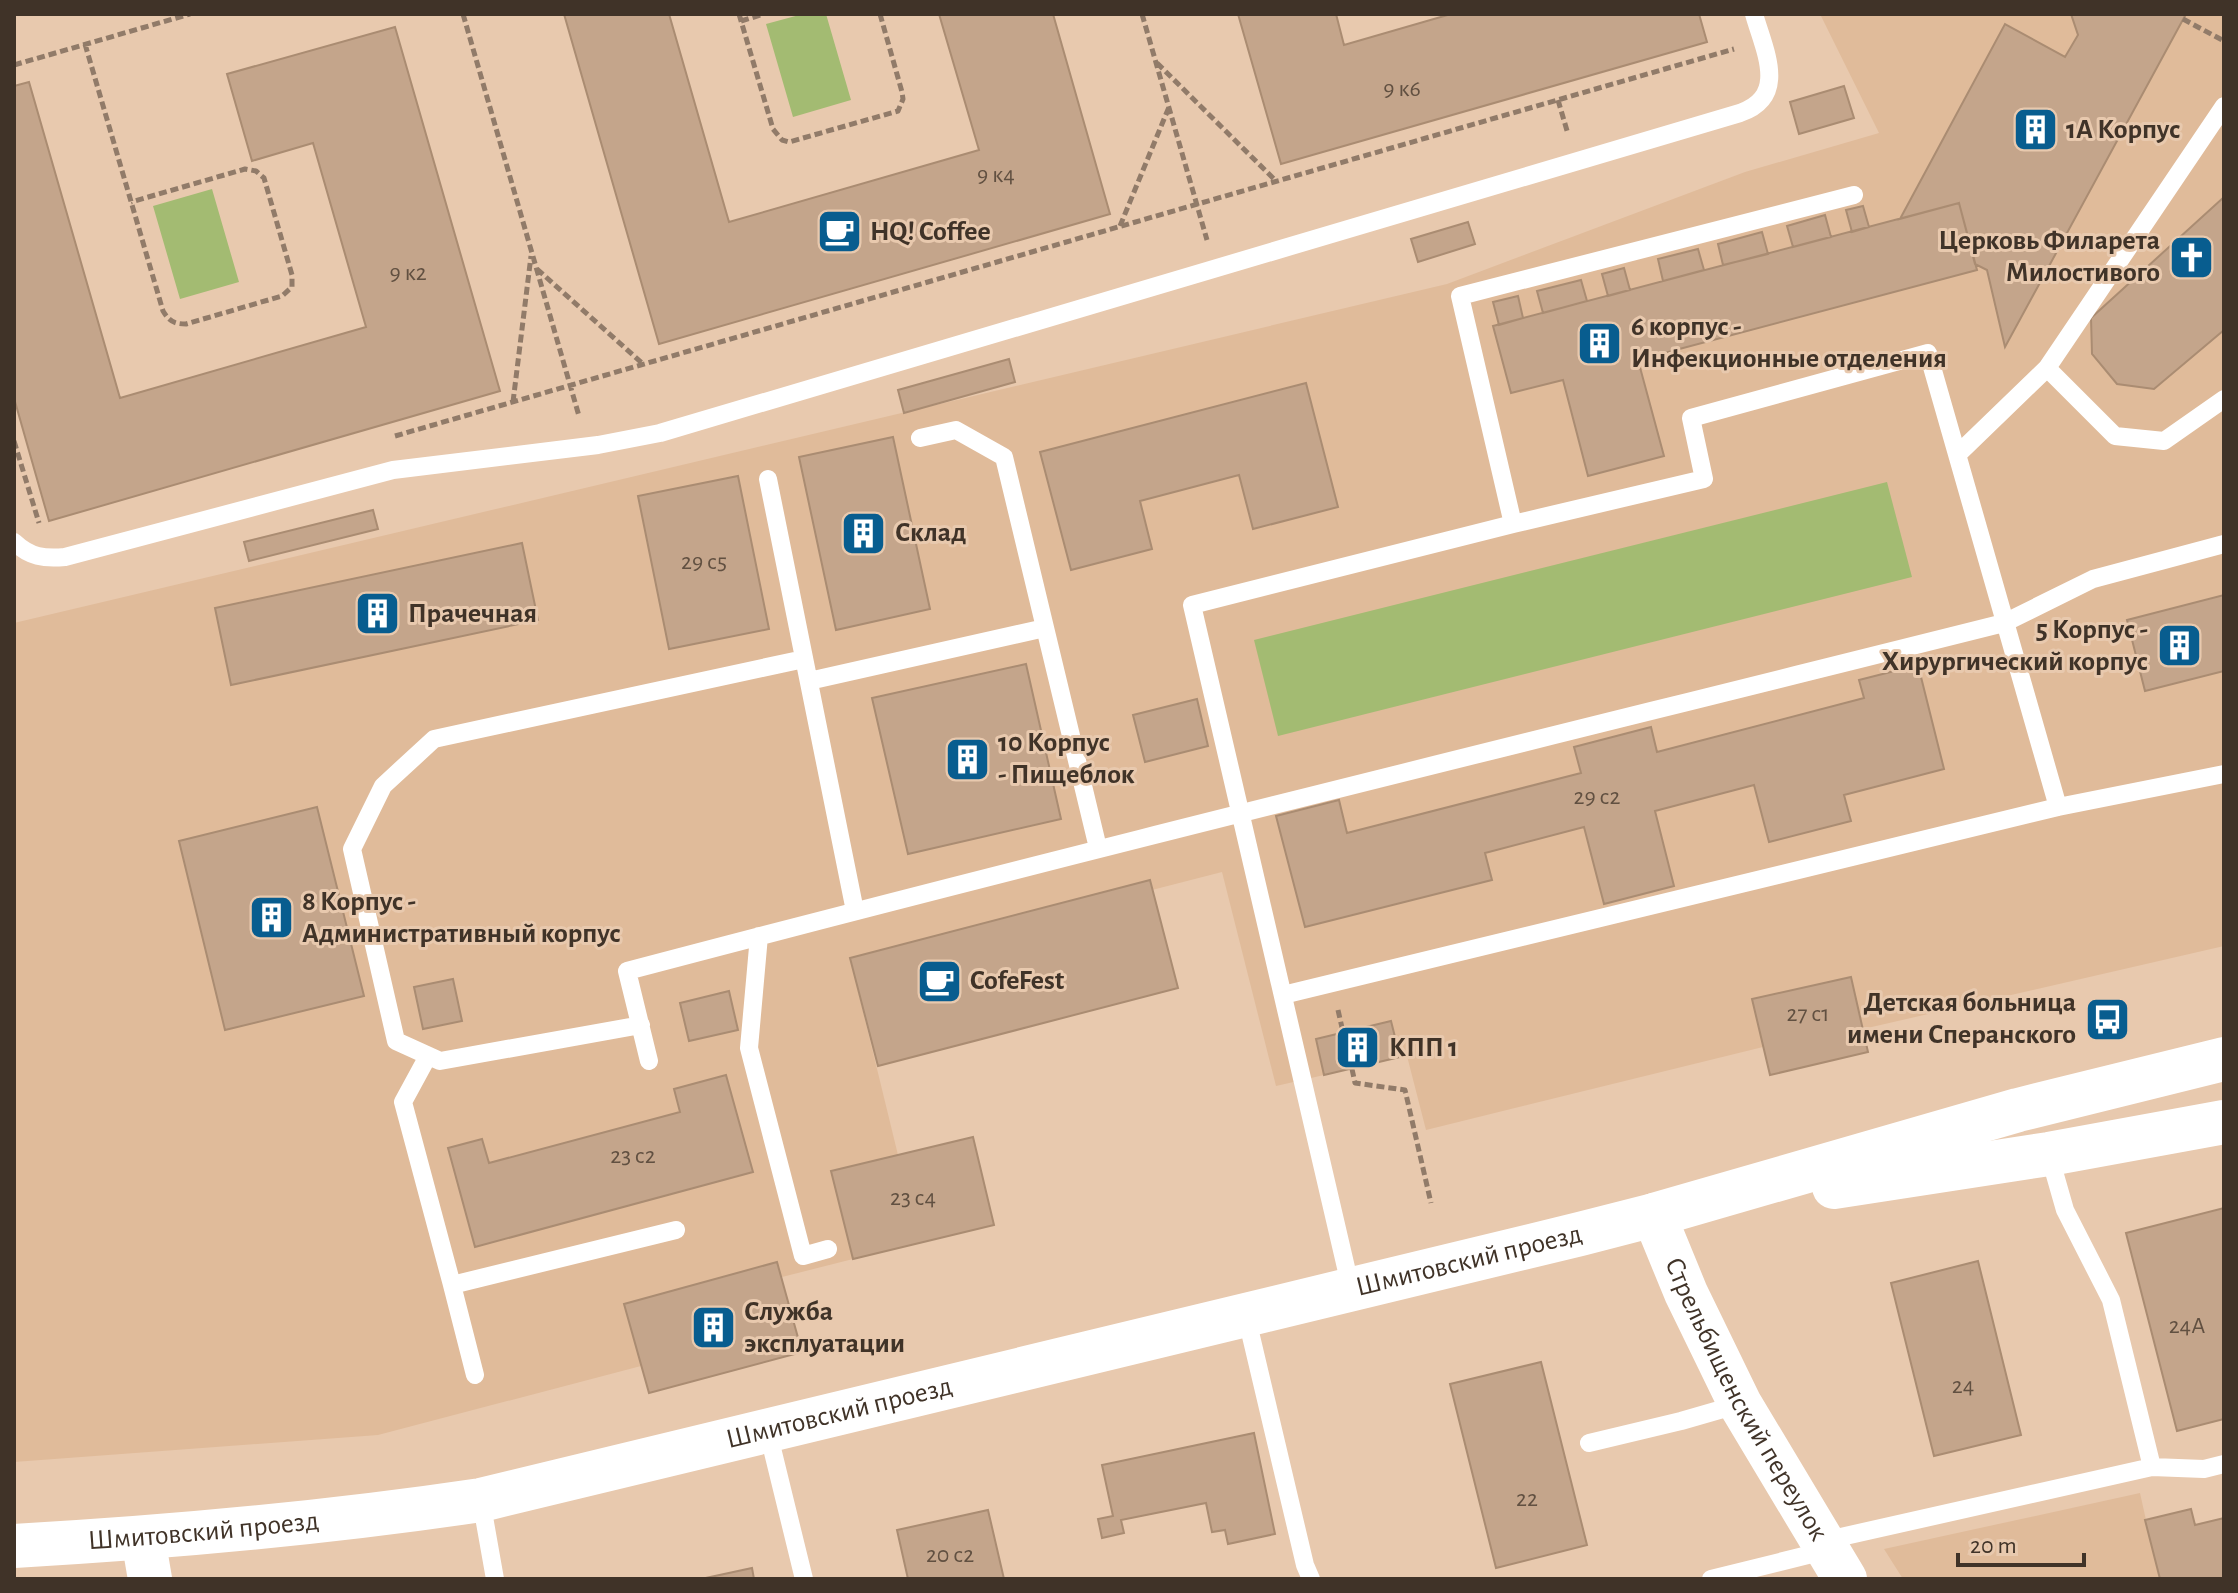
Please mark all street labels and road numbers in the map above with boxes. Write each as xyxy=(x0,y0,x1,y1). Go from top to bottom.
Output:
street label: Шмитовский проезд xyxy=(1353,1220,1585,1302)
street label: Стрельбищенский переулок xyxy=(1659,1254,1833,1546)
street label: Шмитовский проезд xyxy=(723,1372,955,1454)
street label: Шмитовский проезд xyxy=(87,1507,320,1555)

